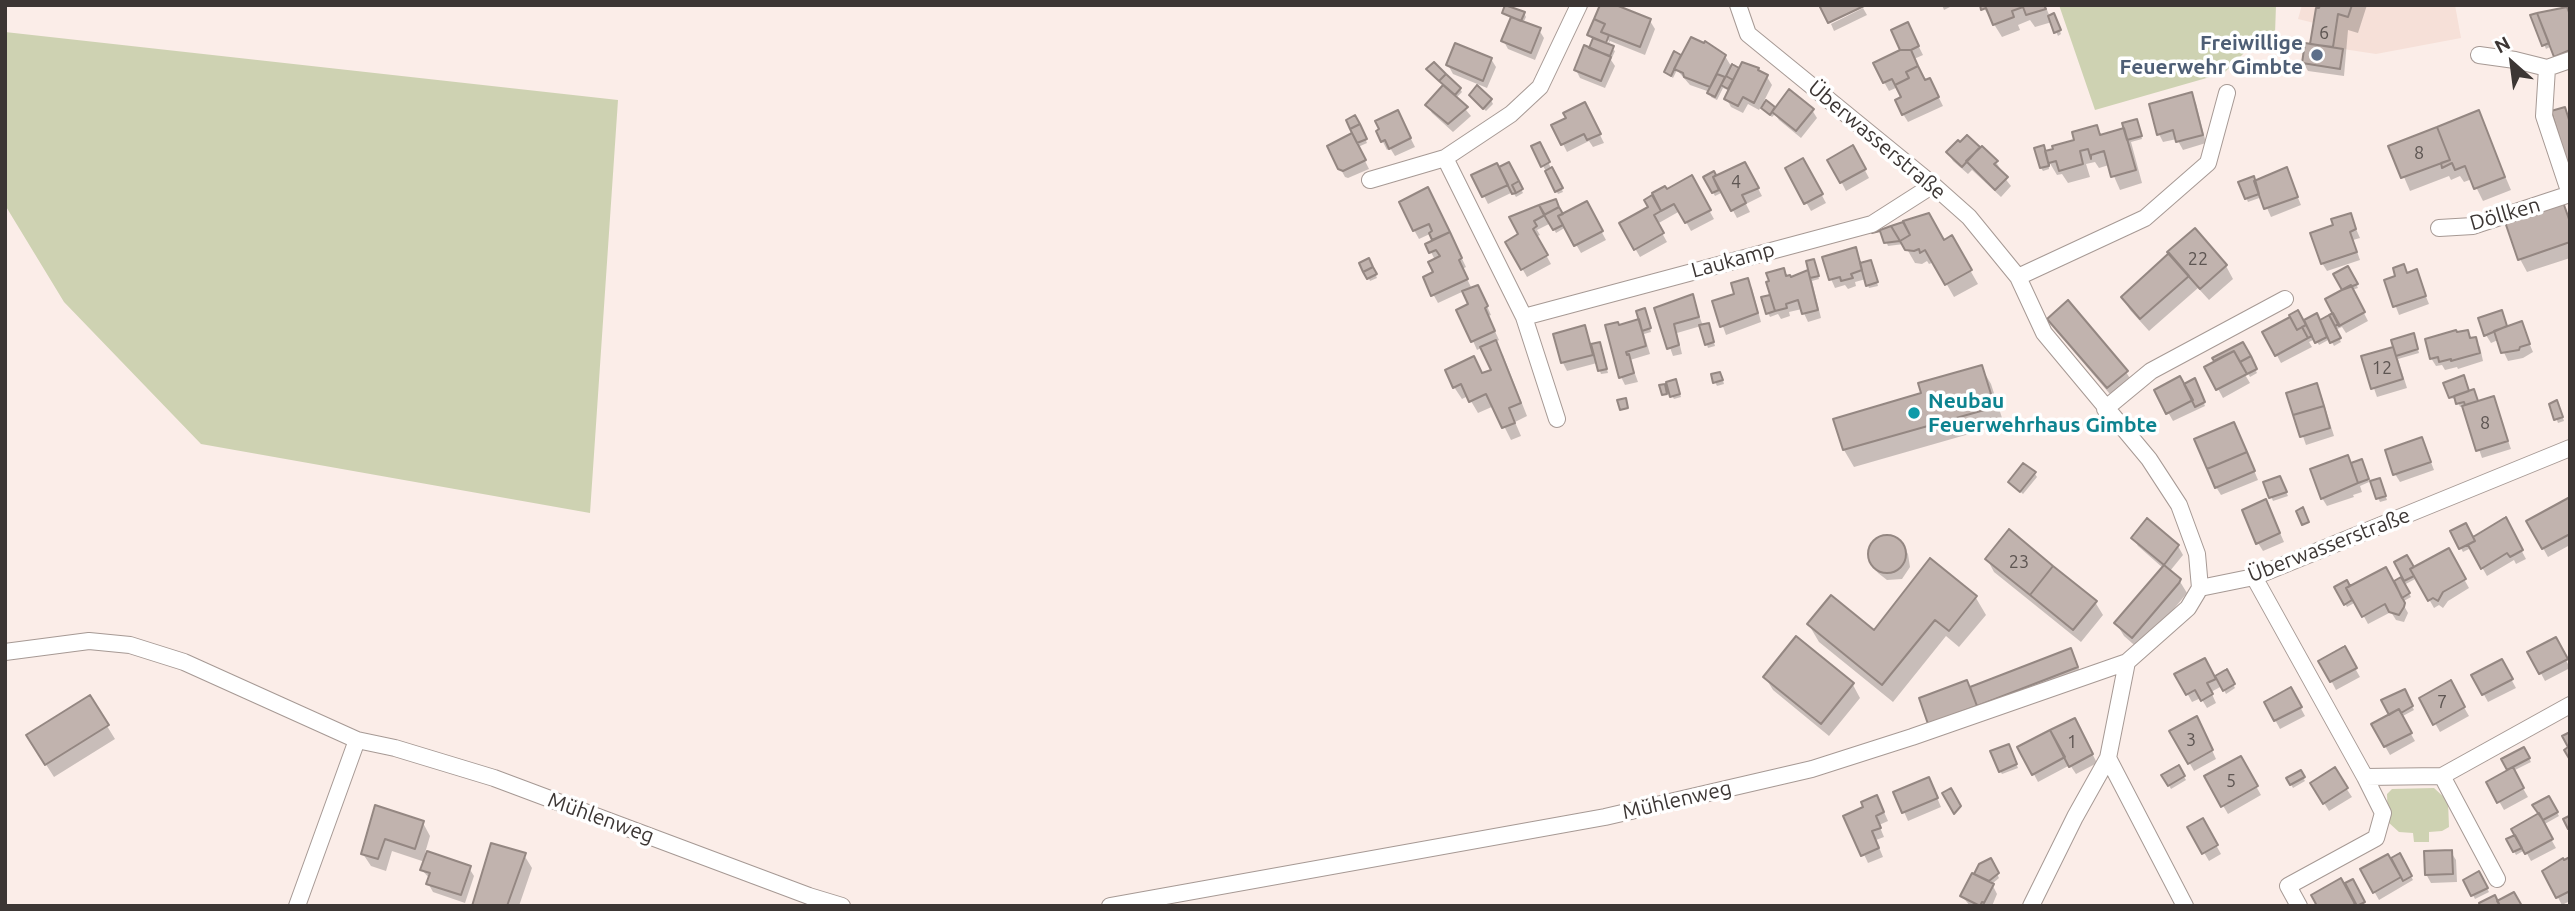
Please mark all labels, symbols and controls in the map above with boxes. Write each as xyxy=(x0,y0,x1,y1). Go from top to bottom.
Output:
house number: 6 xyxy=(2319,22,2329,44)
north arrow xyxy=(2477,28,2547,98)
place label: Freiwillige Feuerwehr Gimbte xyxy=(2120,30,2303,80)
text: N xyxy=(2491,31,2514,58)
marker: Freiwillige Feuerwehr Gimbte xyxy=(2309,47,2325,63)
street label: Überwasserstraße xyxy=(1803,75,1951,205)
house number: 8 xyxy=(2414,142,2424,164)
house number: 4 xyxy=(1731,171,1741,193)
street label: Döllken xyxy=(2467,192,2543,236)
street label: Laukamp xyxy=(1689,237,1777,283)
house number: 22 xyxy=(2188,248,2208,270)
house number: 12 xyxy=(2372,357,2392,379)
place label: Neubau Feuerwehrhaus Gimbte xyxy=(1928,388,2157,438)
marker: Neubau Feuerwehrhaus Gimbte xyxy=(1906,405,1922,421)
house number: 8 xyxy=(2480,412,2490,434)
street label: Überwasserstraße xyxy=(2244,502,2414,588)
house number: 23 xyxy=(2009,551,2029,573)
house number: 7 xyxy=(2437,691,2447,713)
house number: 3 xyxy=(2186,729,2196,751)
house number: 1 xyxy=(2067,731,2077,753)
house number: 5 xyxy=(2226,770,2236,792)
street label: Mühlenweg xyxy=(1620,775,1734,825)
street label: Mühlenweg xyxy=(544,787,658,849)

